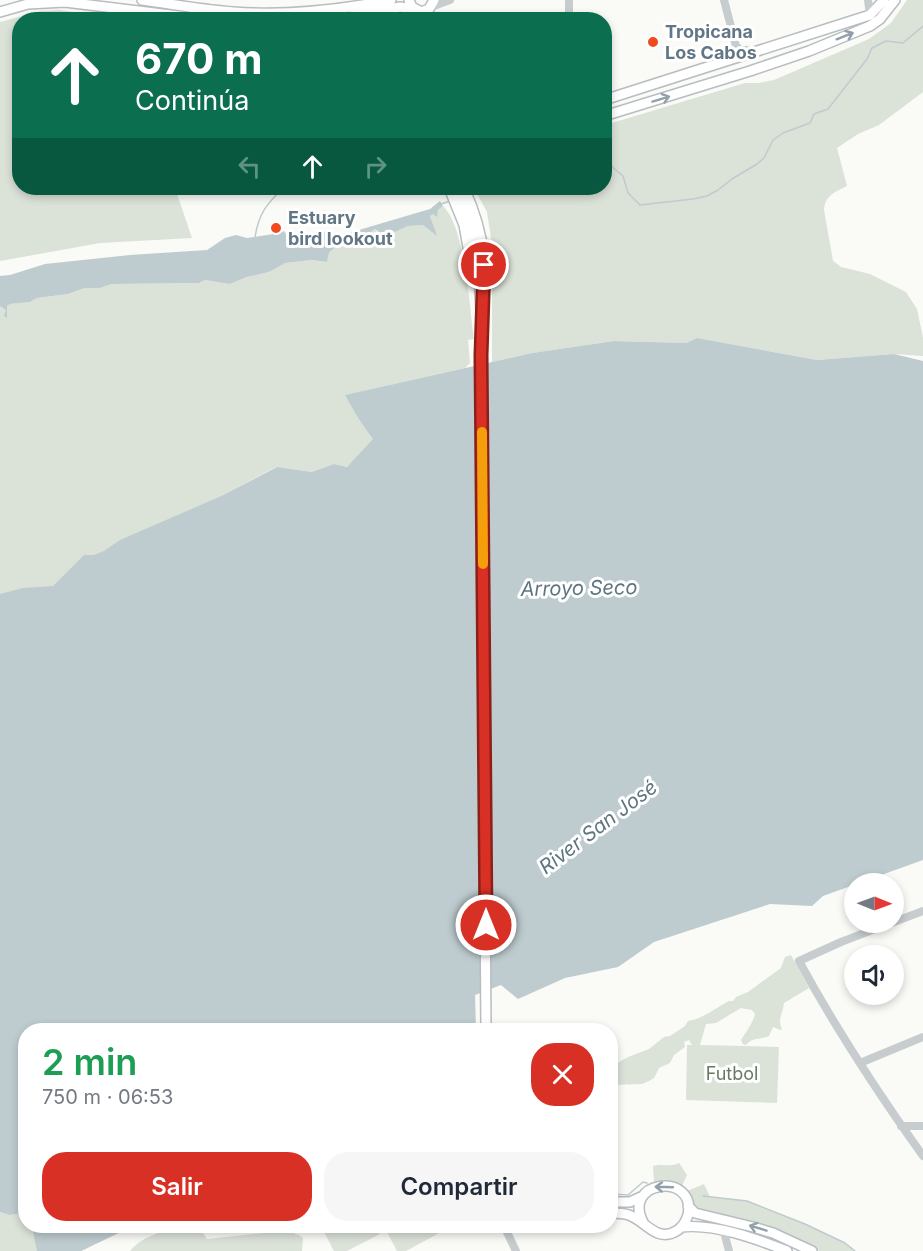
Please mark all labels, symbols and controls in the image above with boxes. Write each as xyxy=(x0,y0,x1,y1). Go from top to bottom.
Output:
place label: Tropicana Los Cabos xyxy=(665,21,757,63)
one-way arrow xyxy=(835,30,854,41)
text: 670 m xyxy=(135,33,263,84)
marker: Tropicana Los Cabos xyxy=(646,35,660,49)
icon: ahead xyxy=(36,36,114,114)
text: Continúa xyxy=(135,84,249,117)
one-way arrow xyxy=(651,93,670,104)
icon: left xyxy=(233,150,266,183)
icon: ahead xyxy=(296,150,329,183)
icon: right xyxy=(359,150,392,183)
place label: Estuary bird lookout xyxy=(288,207,393,249)
marker: Estuary bird lookout xyxy=(269,221,283,235)
pin xyxy=(458,239,509,290)
icon: arrive xyxy=(467,248,500,281)
water label: Arroyo Seco xyxy=(519,575,638,601)
water label: River San José xyxy=(534,775,662,879)
north arrow xyxy=(844,873,904,933)
map controls xyxy=(844,873,904,1005)
position arrow xyxy=(454,893,518,957)
button: sound xyxy=(844,945,904,1005)
text: 2 min xyxy=(42,1040,137,1084)
button: close xyxy=(531,1043,594,1106)
park label: Futbol xyxy=(706,1063,758,1084)
text: 750 m · 06:53 xyxy=(42,1085,173,1109)
button: Salir xyxy=(42,1152,312,1221)
button: Compartir xyxy=(324,1152,594,1221)
one-way arrow xyxy=(655,1182,674,1193)
one-way arrow xyxy=(749,1222,768,1233)

